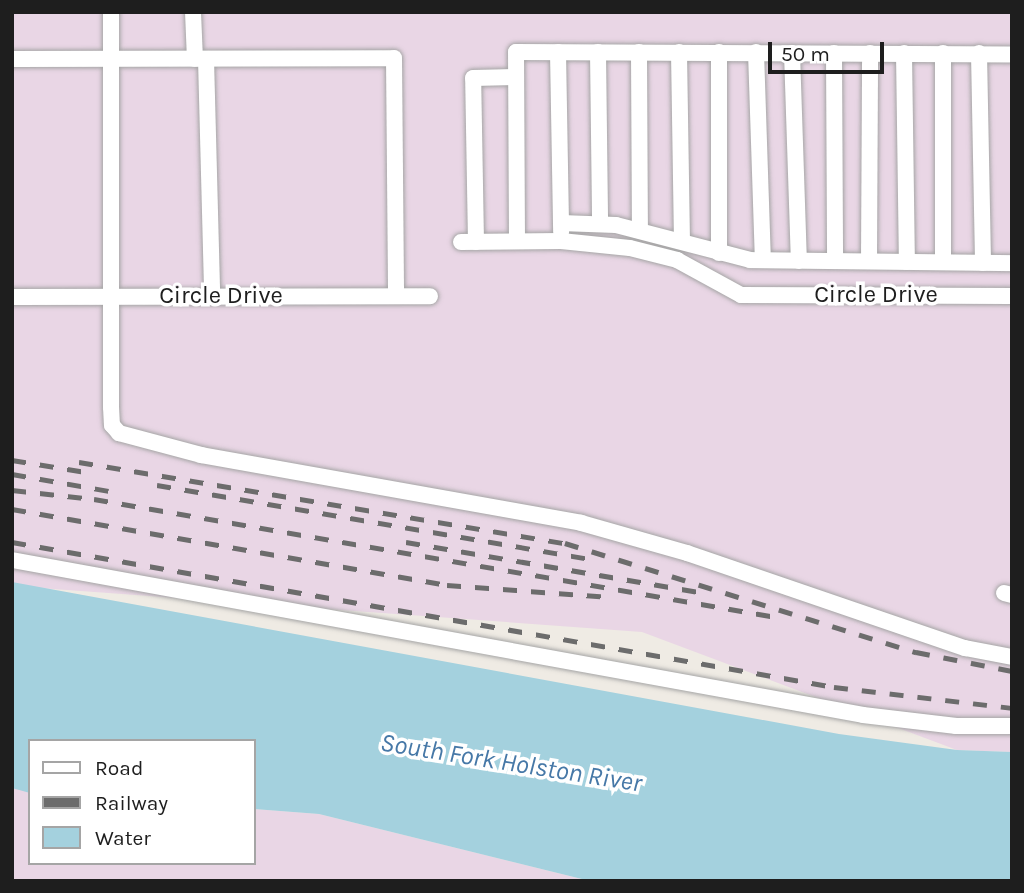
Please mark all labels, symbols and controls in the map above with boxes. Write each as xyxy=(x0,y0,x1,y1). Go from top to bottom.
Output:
scale bar xyxy=(772,28,888,72)
text: 50 m xyxy=(781,42,830,66)
street label: Circle Drive xyxy=(814,281,938,309)
street label: Circle Drive xyxy=(159,282,283,310)
water label: South Fork Holston River xyxy=(378,727,644,799)
legend xyxy=(28,739,256,865)
text: Road xyxy=(95,756,143,780)
text: Railway xyxy=(95,791,168,815)
text: Water xyxy=(95,826,151,850)

